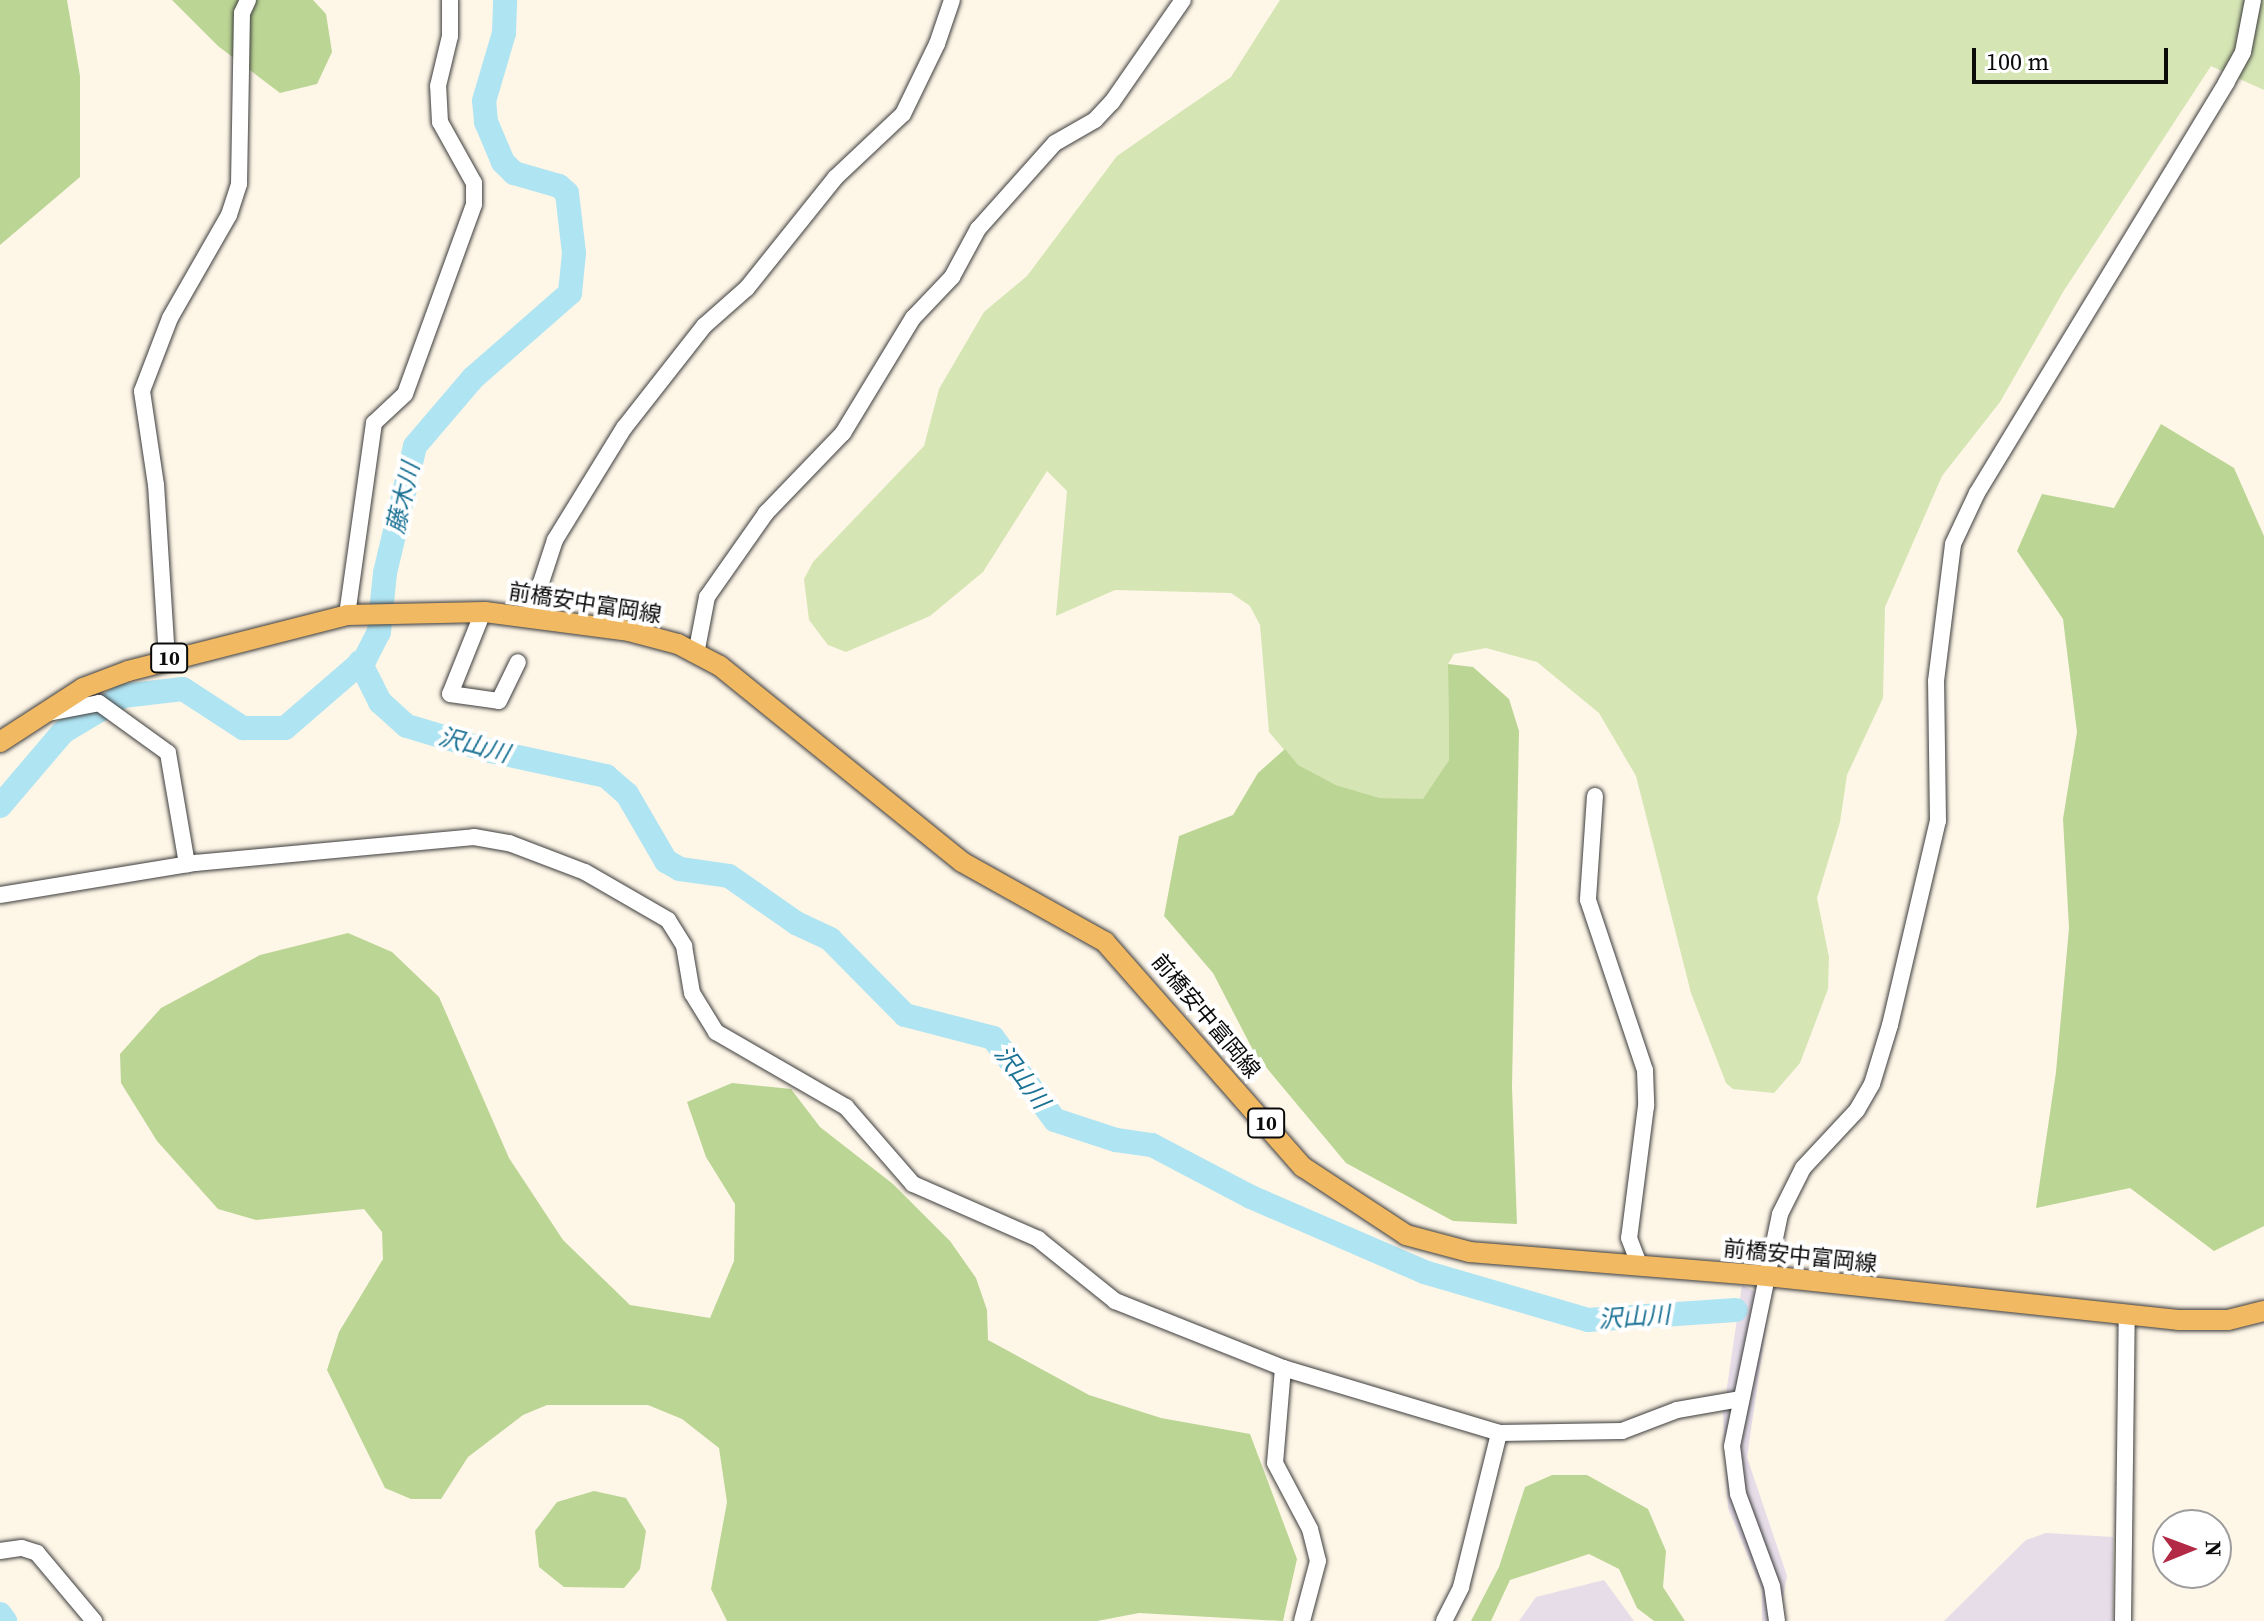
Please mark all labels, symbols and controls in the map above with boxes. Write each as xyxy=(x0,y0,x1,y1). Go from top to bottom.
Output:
scale bar xyxy=(1976,32,2172,82)
text: 100 m xyxy=(1986,45,2049,78)
water label: 藤木川 xyxy=(381,460,425,536)
street label: 前橋安中富岡線 xyxy=(507,578,663,628)
road number: 10 xyxy=(149,642,189,674)
water label: 沢山川 xyxy=(435,722,513,768)
street label: 前橋安中富岡線 xyxy=(1146,949,1266,1083)
water label: 沢山川 xyxy=(989,1040,1055,1114)
road number: 10 xyxy=(1246,1107,1286,1139)
street label: 前橋安中富岡線 xyxy=(1722,1235,1878,1277)
water label: 沢山川 xyxy=(1597,1300,1671,1334)
north arrow xyxy=(2152,1509,2232,1589)
text: N xyxy=(2199,1540,2229,1557)

